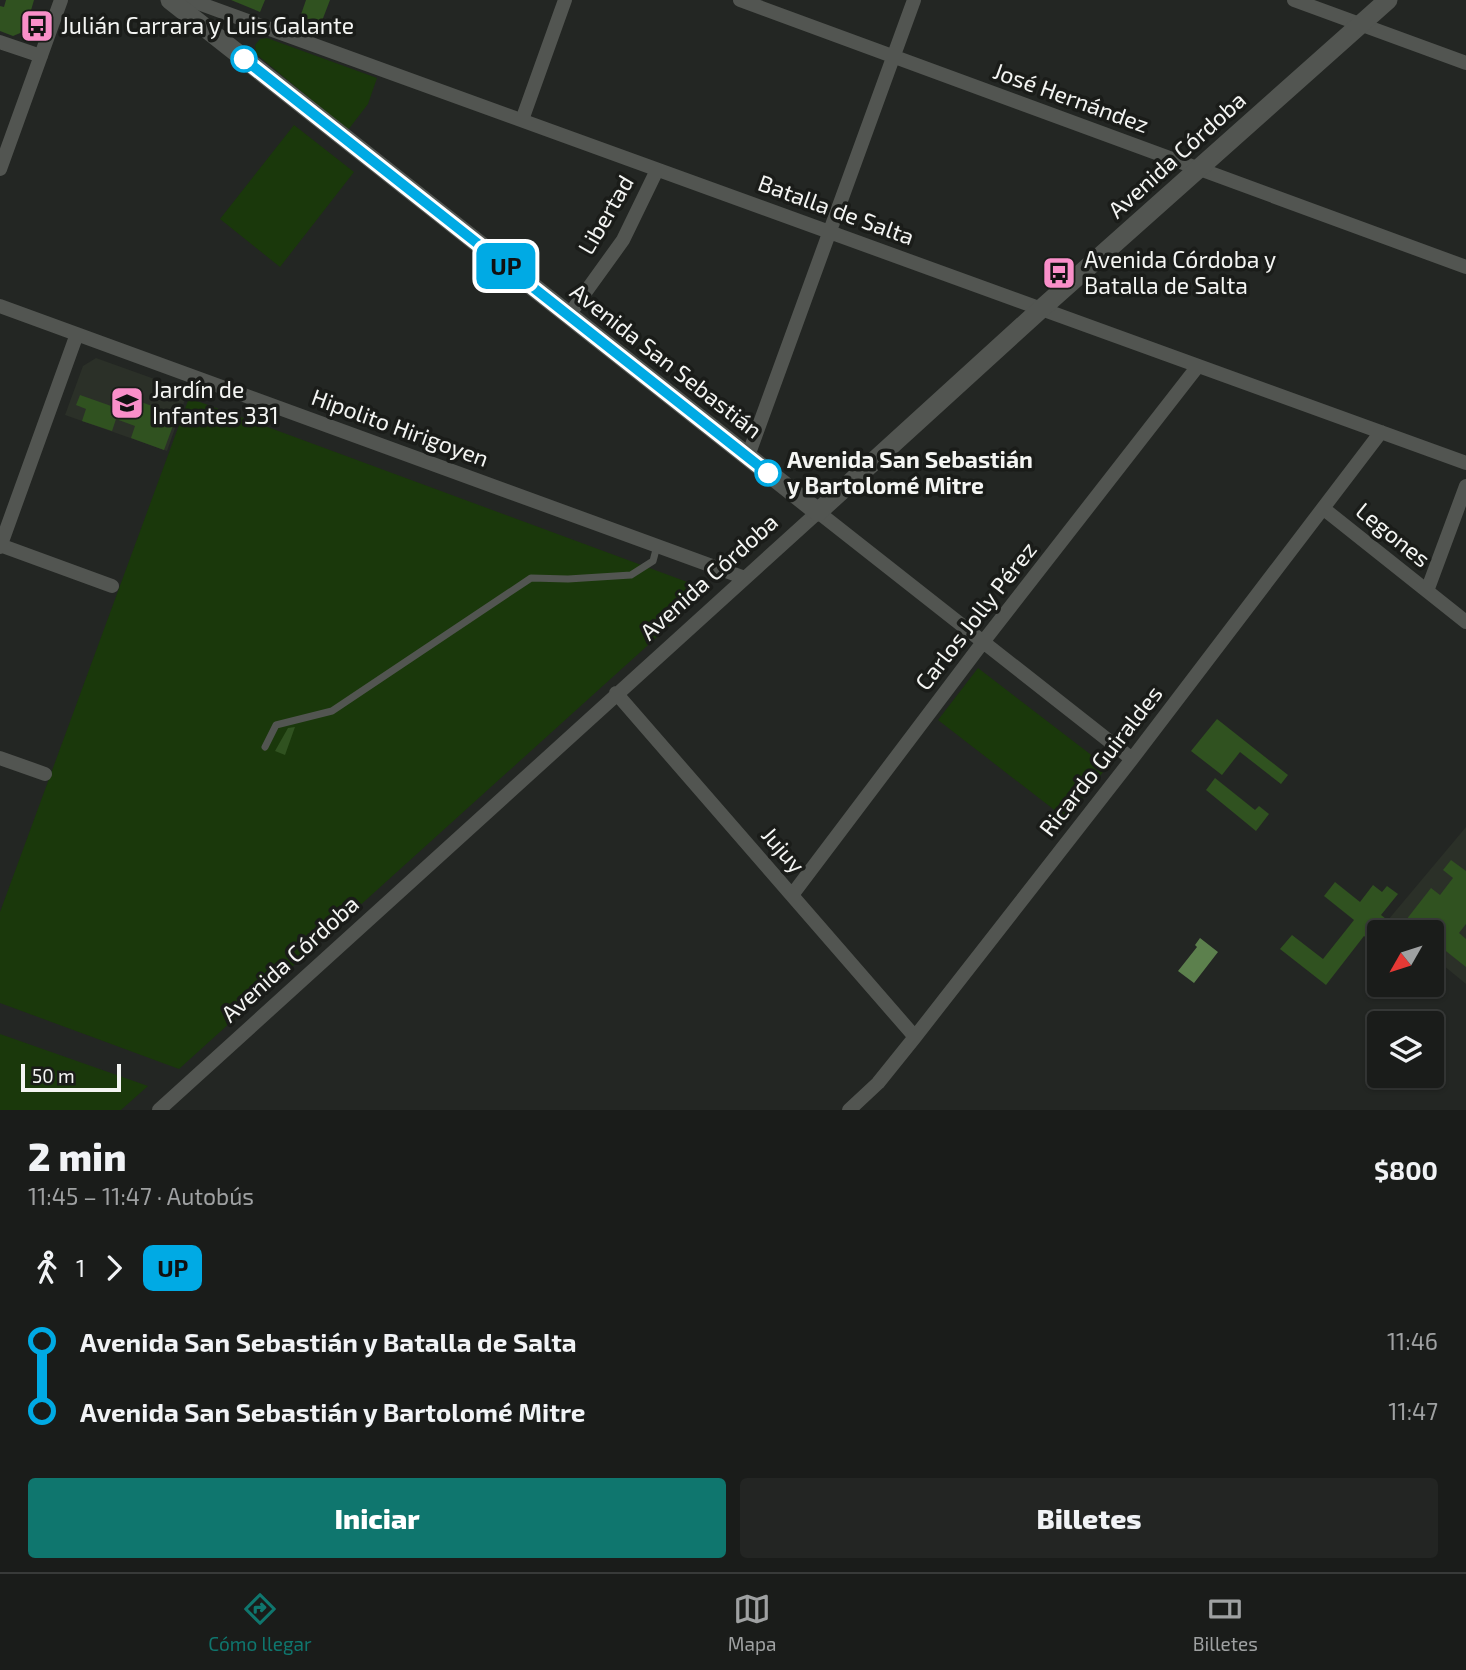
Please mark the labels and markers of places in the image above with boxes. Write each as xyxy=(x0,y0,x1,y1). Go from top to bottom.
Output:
bus stop icon: Julián Carrara y Luis Galante xyxy=(18,7,56,45)
place label: Julián Carrara y Luis Galante xyxy=(61,11,354,39)
unlabelled marker xyxy=(231,46,257,72)
place label: Avenida Córdoba y Batalla de Salta xyxy=(1084,245,1276,299)
bus stop icon: Avenida Córdoba y Batalla de Salta xyxy=(1040,254,1078,292)
place label: Jardín de Infantes 331 xyxy=(152,375,279,429)
school or university icon: Jardín de Infantes 331 xyxy=(108,384,146,422)
place label: Avenida San Sebastián y Bartolomé Mitre xyxy=(787,445,1033,499)
marker: Avenida San Sebastián y Bartolomé Mitre xyxy=(755,460,781,486)

